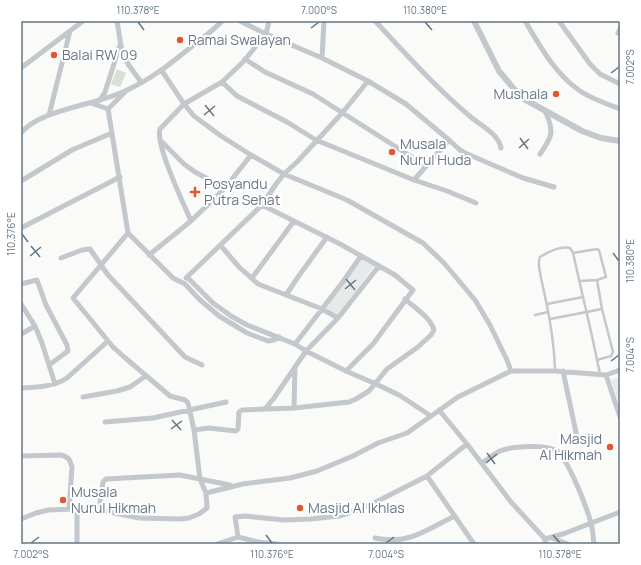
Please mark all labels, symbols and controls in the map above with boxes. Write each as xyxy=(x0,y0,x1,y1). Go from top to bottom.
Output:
text: 110.378°E xyxy=(117,3,160,17)
text: 7.000°S xyxy=(301,3,337,17)
text: 110.380°E xyxy=(403,3,447,17)
place label: Ramai Swalayan xyxy=(188,30,291,49)
marker: Ramai Swalayan xyxy=(175,35,185,45)
place label: Balai RW 09 xyxy=(62,45,137,64)
text: 7.002°S xyxy=(623,49,637,85)
marker: Balai RW 09 xyxy=(49,50,59,60)
place label: Mushala xyxy=(493,84,548,103)
marker: Mushala xyxy=(551,89,561,99)
place label: Musala Nurul Huda xyxy=(400,134,471,169)
marker: Musala Nurul Huda xyxy=(387,147,397,157)
place label: Posyandu Putra Sehat xyxy=(204,174,281,209)
marker: Posyandu Putra Sehat xyxy=(189,186,201,198)
text: 110.376°E xyxy=(4,212,18,256)
text: 110.380°E xyxy=(623,239,637,283)
text: 7.004°S xyxy=(623,337,637,373)
place label: Masjid Al Hikmah xyxy=(539,429,602,464)
marker: Masjid Al Hikmah xyxy=(605,442,615,452)
place label: Musala Nurul Hikmah xyxy=(71,482,156,517)
marker: Musala Nurul Hikmah xyxy=(58,495,68,505)
place label: Masjid Al Ikhlas xyxy=(308,498,405,517)
marker: Masjid Al Ikhlas xyxy=(295,503,305,513)
text: 7.002°S xyxy=(13,547,49,561)
text: 110.376°E xyxy=(250,547,294,561)
text: 7.004°S xyxy=(368,547,404,561)
text: 110.378°E xyxy=(539,547,582,561)

